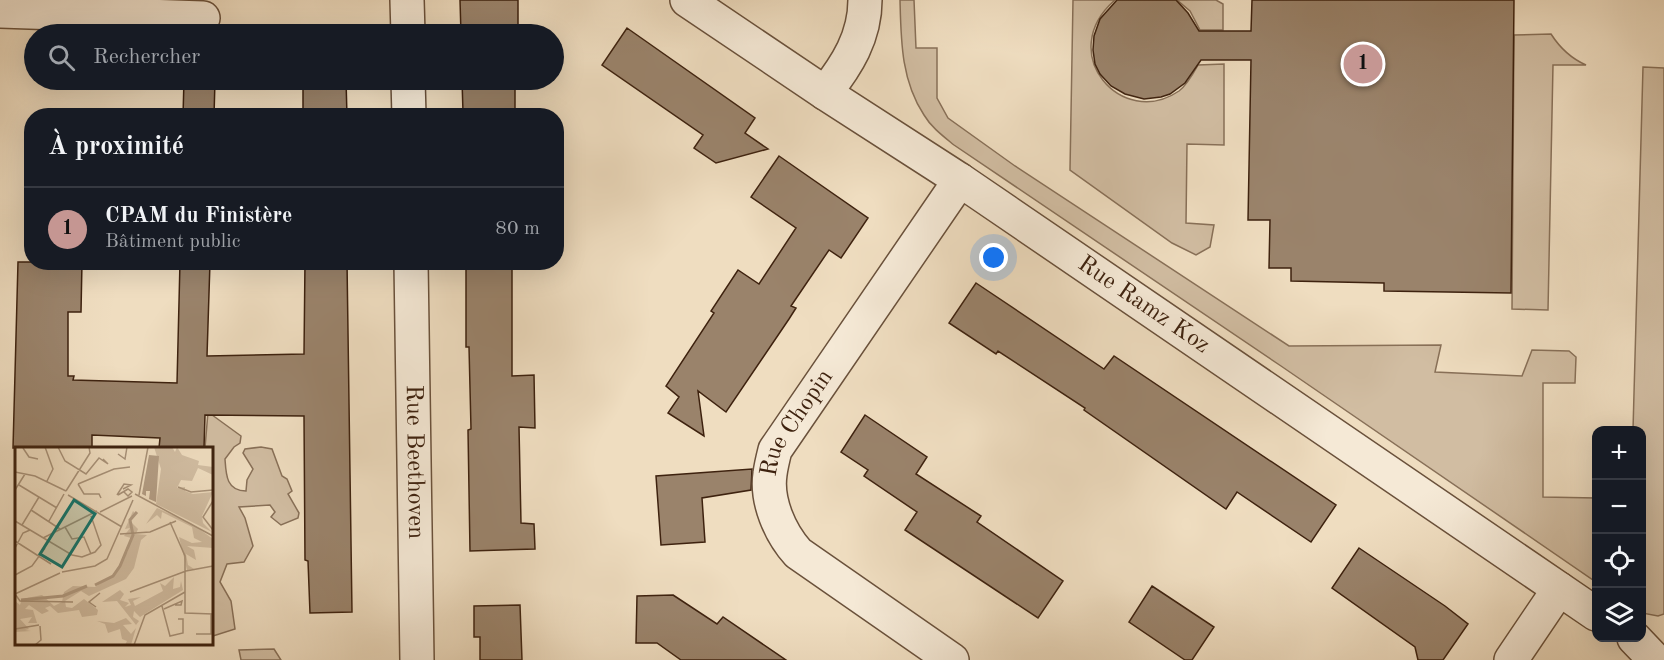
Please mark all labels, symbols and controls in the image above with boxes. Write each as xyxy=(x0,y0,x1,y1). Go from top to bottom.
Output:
search box xyxy=(24,24,564,90)
icon: search xyxy=(45,41,78,74)
pin: 1 xyxy=(1344,42,1382,86)
text: Rechercher xyxy=(93,46,200,68)
text: À proximité xyxy=(48,134,184,160)
text: CPAM du Finistère xyxy=(105,205,293,227)
text: 1 xyxy=(62,219,73,239)
text: 80 m xyxy=(495,219,540,239)
text: Bâtiment public xyxy=(105,232,240,252)
your location xyxy=(979,243,1008,272)
street label: Rue Ramz Koz xyxy=(1073,252,1214,358)
street label: Rue Chopin xyxy=(758,366,838,478)
street label: Rue Beethoven xyxy=(401,385,427,539)
map controls xyxy=(1592,426,1646,642)
button: + xyxy=(1592,426,1646,480)
inset map xyxy=(15,447,213,645)
button: − xyxy=(1592,480,1646,534)
button: locate xyxy=(1592,534,1646,588)
button: layers xyxy=(1592,588,1646,642)

